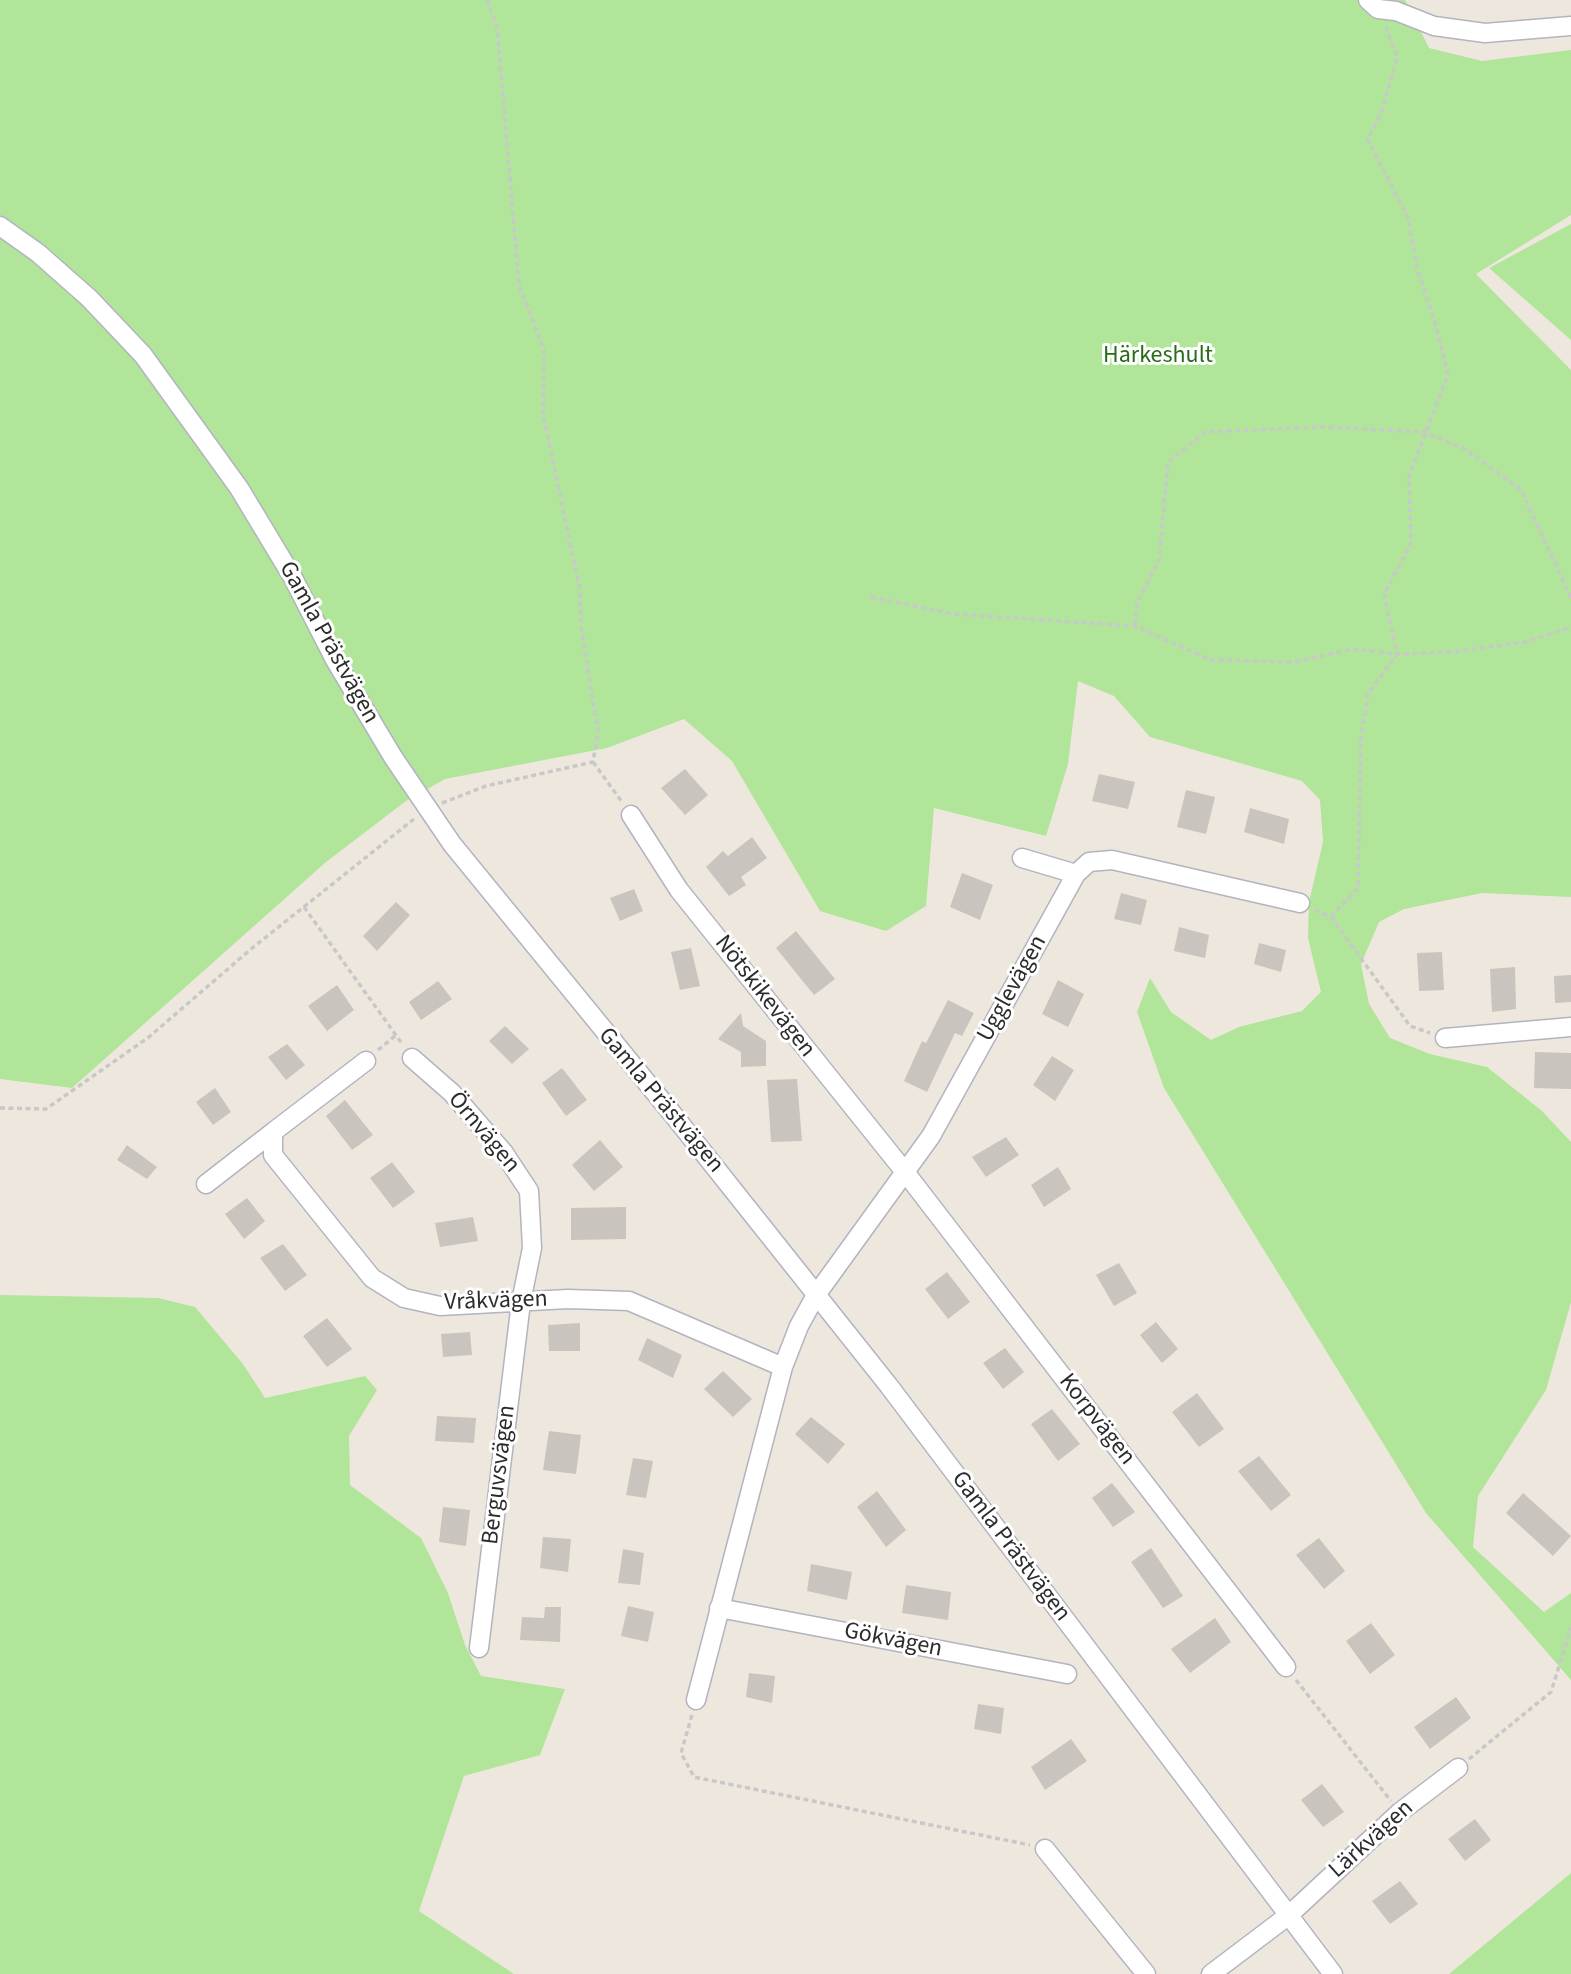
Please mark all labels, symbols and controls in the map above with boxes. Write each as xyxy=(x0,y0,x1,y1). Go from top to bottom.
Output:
park label: Härkeshult xyxy=(1103,343,1213,371)
street label: Gamla Prästvägen xyxy=(272,557,384,729)
street label: Nötskikevägen xyxy=(707,930,821,1064)
street label: Ugglevägen xyxy=(972,931,1054,1047)
street label: Gamla Prästvägen xyxy=(591,1023,729,1179)
street label: Örnvägen xyxy=(441,1087,525,1179)
street label: Vråkvägen xyxy=(444,1286,548,1318)
street label: Korpvägen xyxy=(1051,1369,1141,1471)
street label: Berguvsvägen xyxy=(477,1404,523,1546)
street label: Gamla Prästvägen xyxy=(944,1466,1076,1628)
street label: Gökvägen xyxy=(842,1617,944,1665)
street label: Lärkvägen xyxy=(1324,1795,1420,1885)

